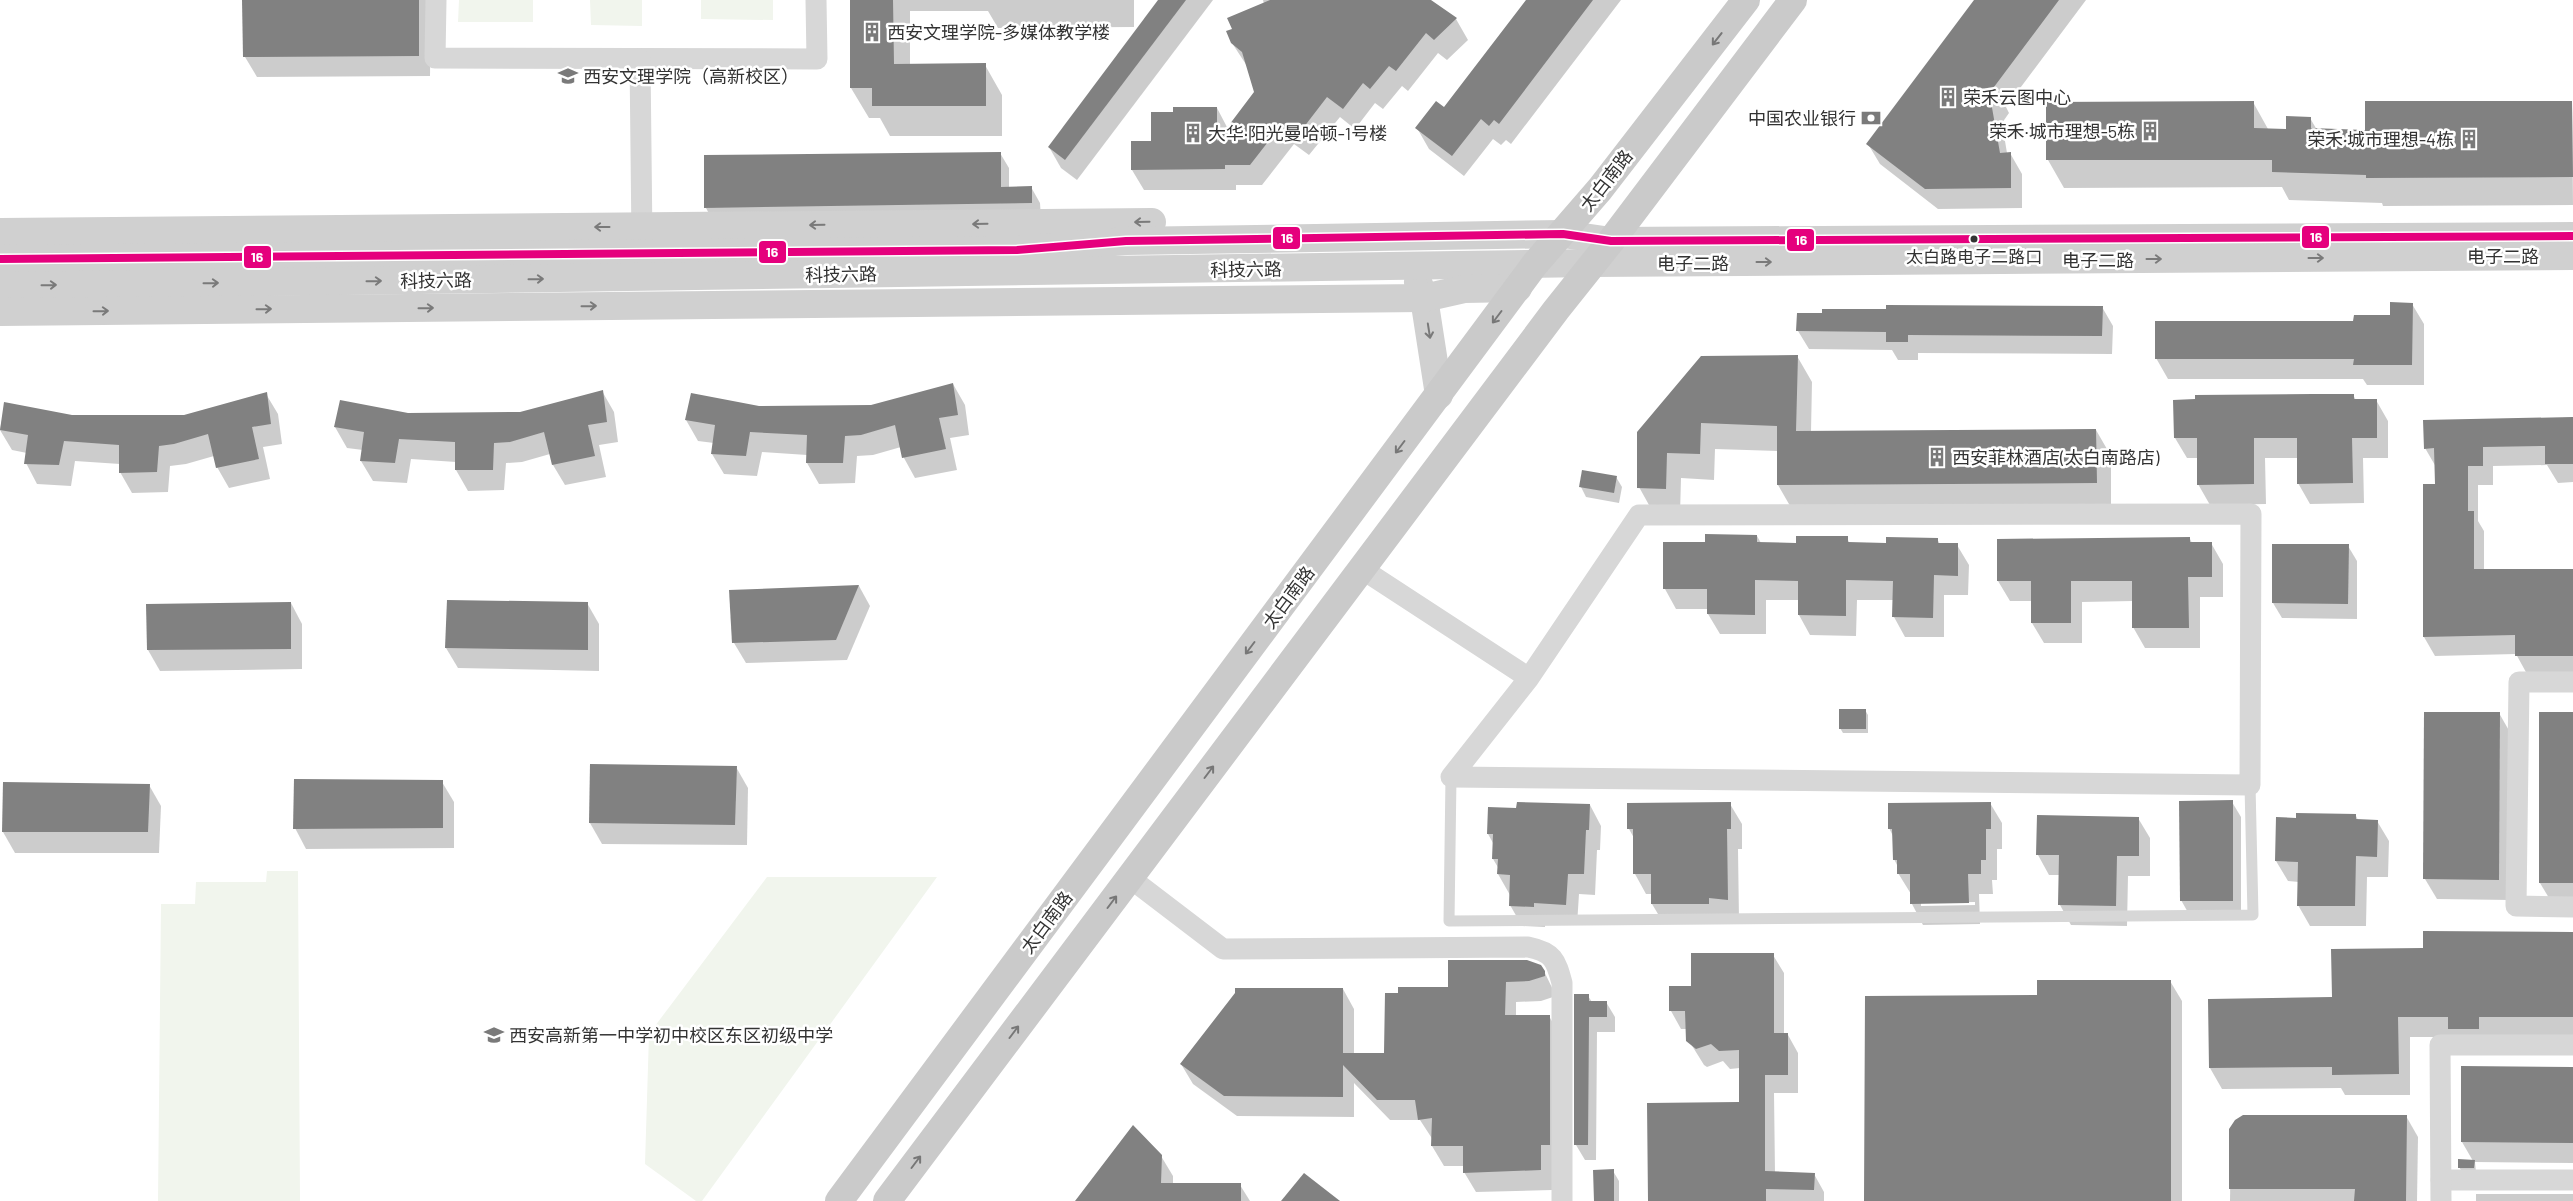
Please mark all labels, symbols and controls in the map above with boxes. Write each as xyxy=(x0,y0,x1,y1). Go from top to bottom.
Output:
building icon: 西安文理学院-多媒体教学楼 xyxy=(861,21,883,43)
place label: 西安文理学院-多媒体教学楼 xyxy=(887,21,1110,43)
one-way arrow xyxy=(1711,32,1722,45)
school or university icon: 西安文理学院（高新校区） xyxy=(557,65,579,87)
place label: 西安文理学院（高新校区） xyxy=(583,65,799,87)
building icon: 荣禾云图中心 xyxy=(1937,86,1959,108)
place label: 荣禾云图中心 xyxy=(1963,86,2071,108)
place label: 中国农业银行 xyxy=(1748,107,1856,129)
bank icon: 中国农业银行 xyxy=(1860,107,1882,129)
place label: 荣禾·城市理想-5栋 xyxy=(1989,120,2135,142)
building icon: 荣禾·城市理想-5栋 xyxy=(2139,120,2161,142)
building icon: 大华·阳光曼哈顿-1号楼 xyxy=(1182,122,1204,144)
place label: 大华·阳光曼哈顿-1号楼 xyxy=(1208,122,1387,144)
place label: 荣禾·城市理想-4栋 xyxy=(2307,128,2454,150)
building icon: 荣禾·城市理想-4栋 xyxy=(2458,128,2480,150)
street label: 太白南路 xyxy=(1575,145,1637,215)
one-way arrow xyxy=(1134,217,1150,227)
one-way arrow xyxy=(972,219,988,228)
one-way arrow xyxy=(809,220,826,230)
one-way arrow xyxy=(594,222,610,232)
line badge: 16 xyxy=(2301,225,2330,249)
line badge: 16 xyxy=(1272,226,1301,250)
line badge: 16 xyxy=(1786,228,1815,252)
text: 16 xyxy=(2310,228,2323,245)
text: 16 xyxy=(1281,229,1294,246)
text: 16 xyxy=(1795,231,1808,248)
marker: 太白路电子二路口 xyxy=(1969,234,1979,244)
line badge: 16 xyxy=(758,240,787,264)
text: 16 xyxy=(766,243,779,260)
line badge: 16 xyxy=(243,245,272,269)
street label: 电子二路 xyxy=(2467,245,2539,267)
place label: 太白路电子二路口 xyxy=(1906,246,2042,266)
text: 16 xyxy=(251,248,264,265)
street label: 电子二路 xyxy=(2062,249,2134,271)
street label: 电子二路 xyxy=(1657,252,1729,274)
one-way arrow xyxy=(2308,253,2324,263)
one-way arrow xyxy=(2145,254,2161,264)
street label: 科技六路 xyxy=(1210,257,1282,281)
one-way arrow xyxy=(1755,258,1771,267)
street label: 科技六路 xyxy=(805,262,877,286)
street label: 科技六路 xyxy=(400,268,472,292)
one-way arrow xyxy=(528,274,544,284)
one-way arrow xyxy=(365,276,381,286)
one-way arrow xyxy=(202,278,219,288)
one-way arrow xyxy=(40,280,56,290)
one-way arrow xyxy=(580,301,596,311)
one-way arrow xyxy=(418,303,434,313)
one-way arrow xyxy=(255,304,271,314)
one-way arrow xyxy=(92,306,109,316)
one-way arrow xyxy=(1491,310,1502,323)
one-way arrow xyxy=(1424,322,1434,338)
one-way arrow xyxy=(1394,440,1405,453)
building icon: 西安菲林酒店(太白南路店) xyxy=(1926,446,1948,468)
place label: 西安菲林酒店(太白南路店) xyxy=(1952,446,2160,468)
street label: 太白南路 xyxy=(1258,562,1318,632)
one-way arrow xyxy=(1245,641,1256,654)
one-way arrow xyxy=(1204,765,1214,779)
street label: 太白南路 xyxy=(1016,887,1076,957)
one-way arrow xyxy=(1106,896,1117,909)
school or university icon: 西安高新第一中学初中校区东区初级中学 xyxy=(483,1024,505,1046)
place label: 西安高新第一中学初中校区东区初级中学 xyxy=(509,1024,833,1046)
one-way arrow xyxy=(1009,1025,1019,1039)
one-way arrow xyxy=(911,1156,922,1169)

